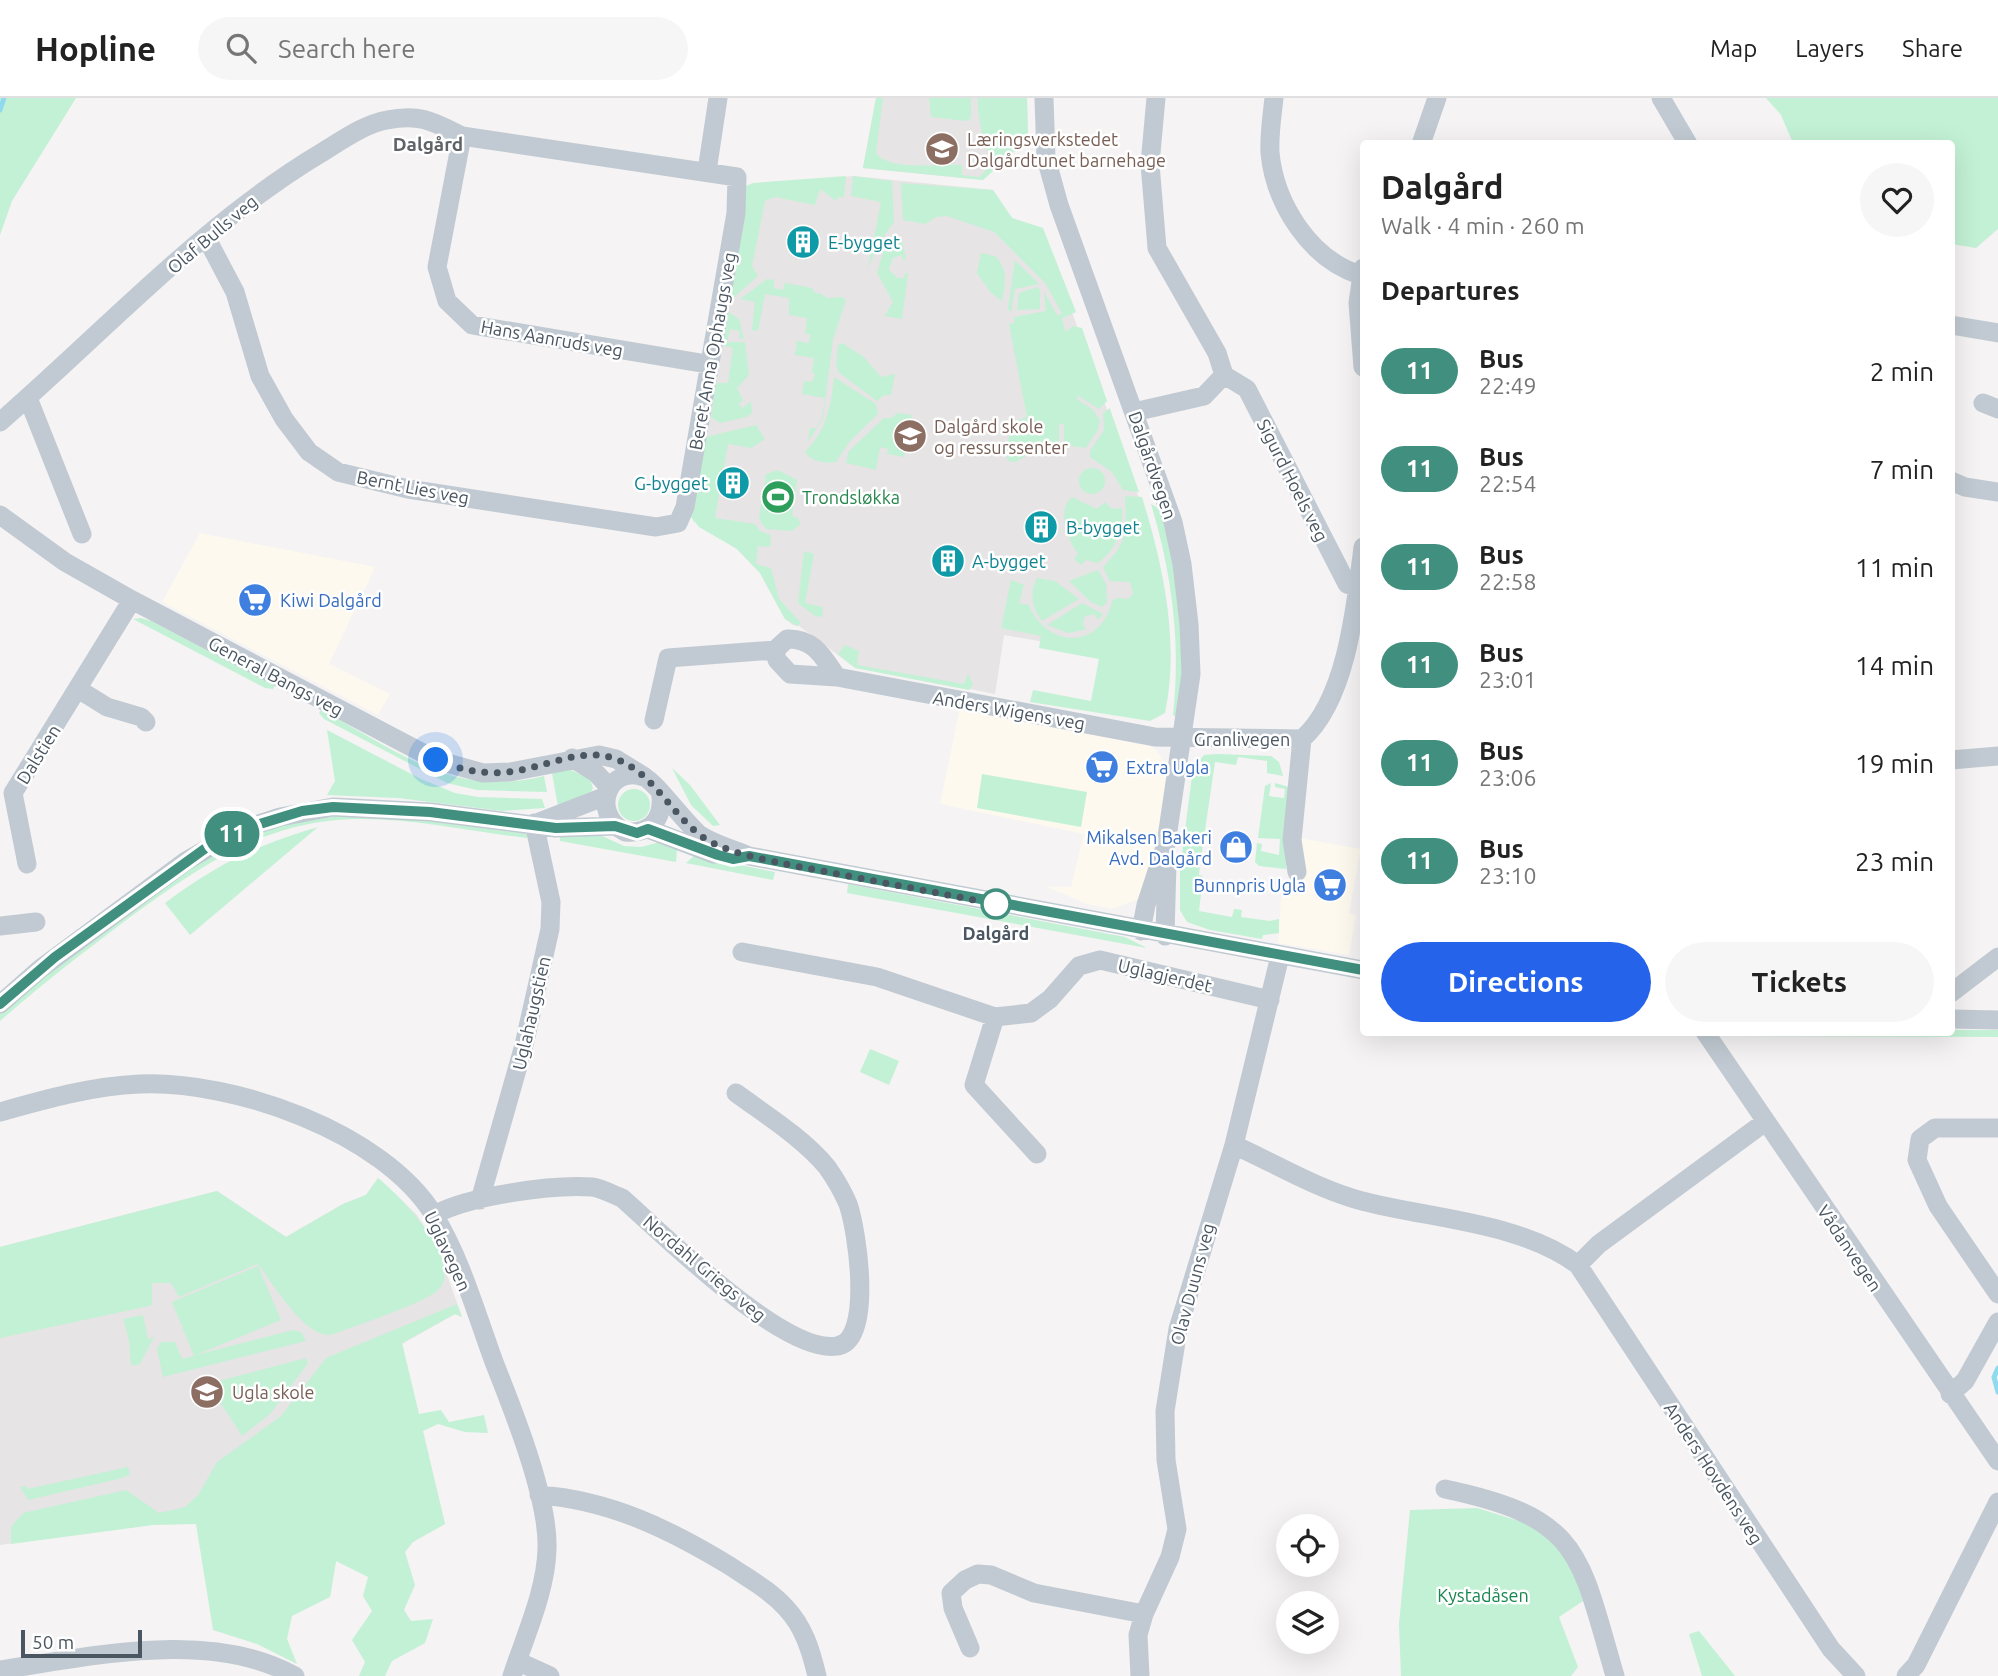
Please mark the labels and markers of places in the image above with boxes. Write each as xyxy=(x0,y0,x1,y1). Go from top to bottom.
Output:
place label: Læringsverkstedet Dalgårdtunet barnehage xyxy=(967,129,1166,170)
school or university icon: Læringsverkstedet Dalgårdtunet barnehage xyxy=(923,130,961,168)
building icon: E-bygget xyxy=(784,223,822,261)
place label: E-bygget xyxy=(828,232,900,252)
place label: Dalgård skole og ressurssenter xyxy=(934,416,1068,457)
school or university icon: Dalgård skole og ressurssenter xyxy=(891,417,929,455)
building icon: G-bygget xyxy=(714,464,752,502)
place label: G-bygget xyxy=(634,473,708,493)
sports icon: Trondsløkka xyxy=(759,478,797,516)
place label: Trondsløkka xyxy=(802,487,900,507)
building icon: B-bygget xyxy=(1022,508,1060,546)
place label: B-bygget xyxy=(1066,517,1140,537)
building icon: A-bygget xyxy=(929,542,967,580)
place label: A-bygget xyxy=(972,551,1046,571)
supermarket icon: Kiwi Dalgård xyxy=(236,581,274,619)
place label: Kiwi Dalgård xyxy=(280,590,382,610)
supermarket icon: Extra Ugla xyxy=(1083,748,1121,786)
place label: Extra Ugla xyxy=(1126,757,1209,777)
place label: Mikalsen Bakeri Avd. Dalgård xyxy=(1086,827,1212,868)
shop icon: Mikalsen Bakeri Avd. Dalgård xyxy=(1217,828,1255,866)
supermarket icon: Bunnpris Ugla xyxy=(1311,866,1349,904)
place label: Bunnpris Ugla xyxy=(1193,875,1306,895)
marker: Dalgård xyxy=(981,889,1011,919)
place label: Dalgård xyxy=(963,923,1029,943)
school or university icon: Ugla skole xyxy=(188,1373,226,1411)
place label: Ugla skole xyxy=(232,1382,315,1402)

